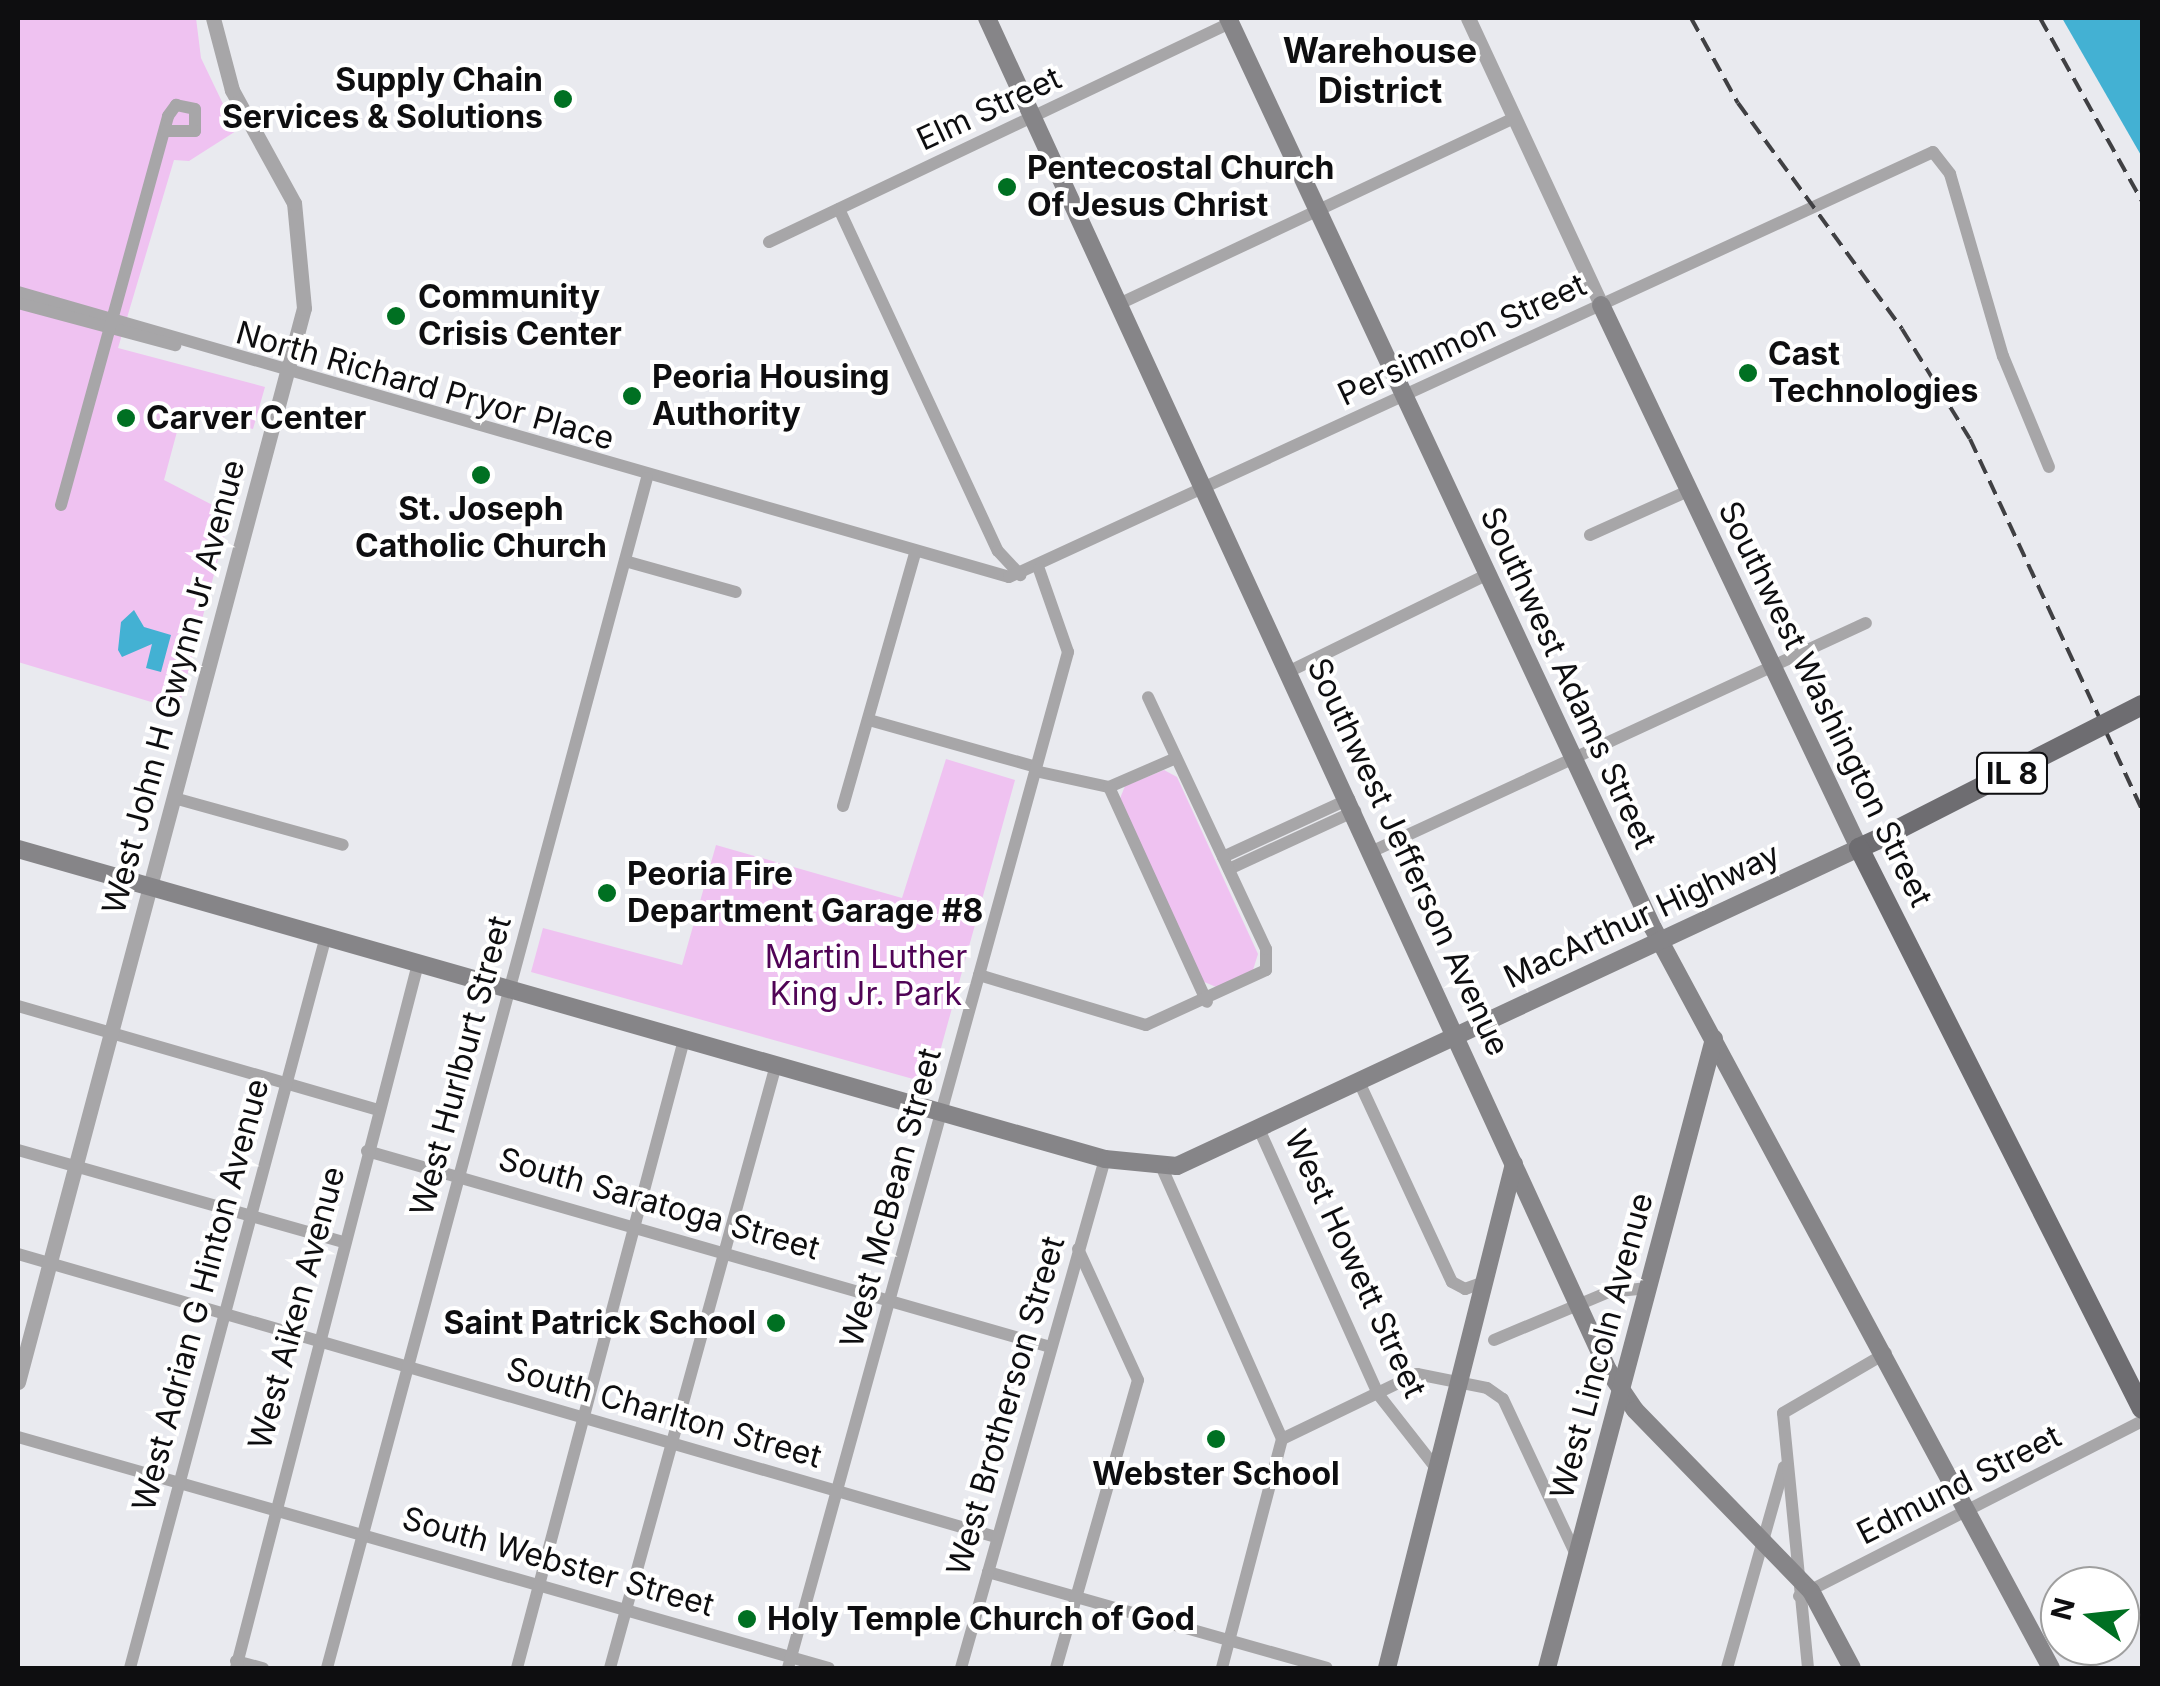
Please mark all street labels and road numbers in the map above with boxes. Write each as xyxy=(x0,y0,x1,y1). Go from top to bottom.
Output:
street label: Elm Street xyxy=(911,59,1067,159)
street label: Persimmon Street xyxy=(1332,266,1592,414)
street label: North Richard Pryor Place xyxy=(232,314,618,458)
street label: West John H Gwynn Jr Avenue xyxy=(95,456,253,918)
street label: Southwest Washington Street xyxy=(1710,495,1940,913)
street label: Southwest Adams Street xyxy=(1472,501,1664,855)
street label: Southwest Jefferson Avenue xyxy=(1299,652,1517,1062)
road number: IL 8 xyxy=(1974,748,2050,798)
street label: MacArthur Highway xyxy=(1498,835,1786,997)
street label: West Hurlburt Street xyxy=(402,912,520,1220)
street label: West McBean Street xyxy=(833,1044,949,1352)
street label: West Adrian G Hinton Avenue xyxy=(125,1075,277,1515)
street label: West Howett Street xyxy=(1276,1124,1434,1404)
street label: South Saratoga Street xyxy=(494,1140,824,1268)
street label: West Aiken Avenue xyxy=(241,1163,353,1453)
street label: West Lincoln Avenue xyxy=(1543,1189,1661,1503)
street label: West Brotherson Street xyxy=(939,1232,1073,1580)
street label: South Charlton Street xyxy=(502,1350,826,1476)
street label: Edmund Street xyxy=(1851,1417,2067,1553)
street label: South Webster Street xyxy=(398,1499,718,1625)

